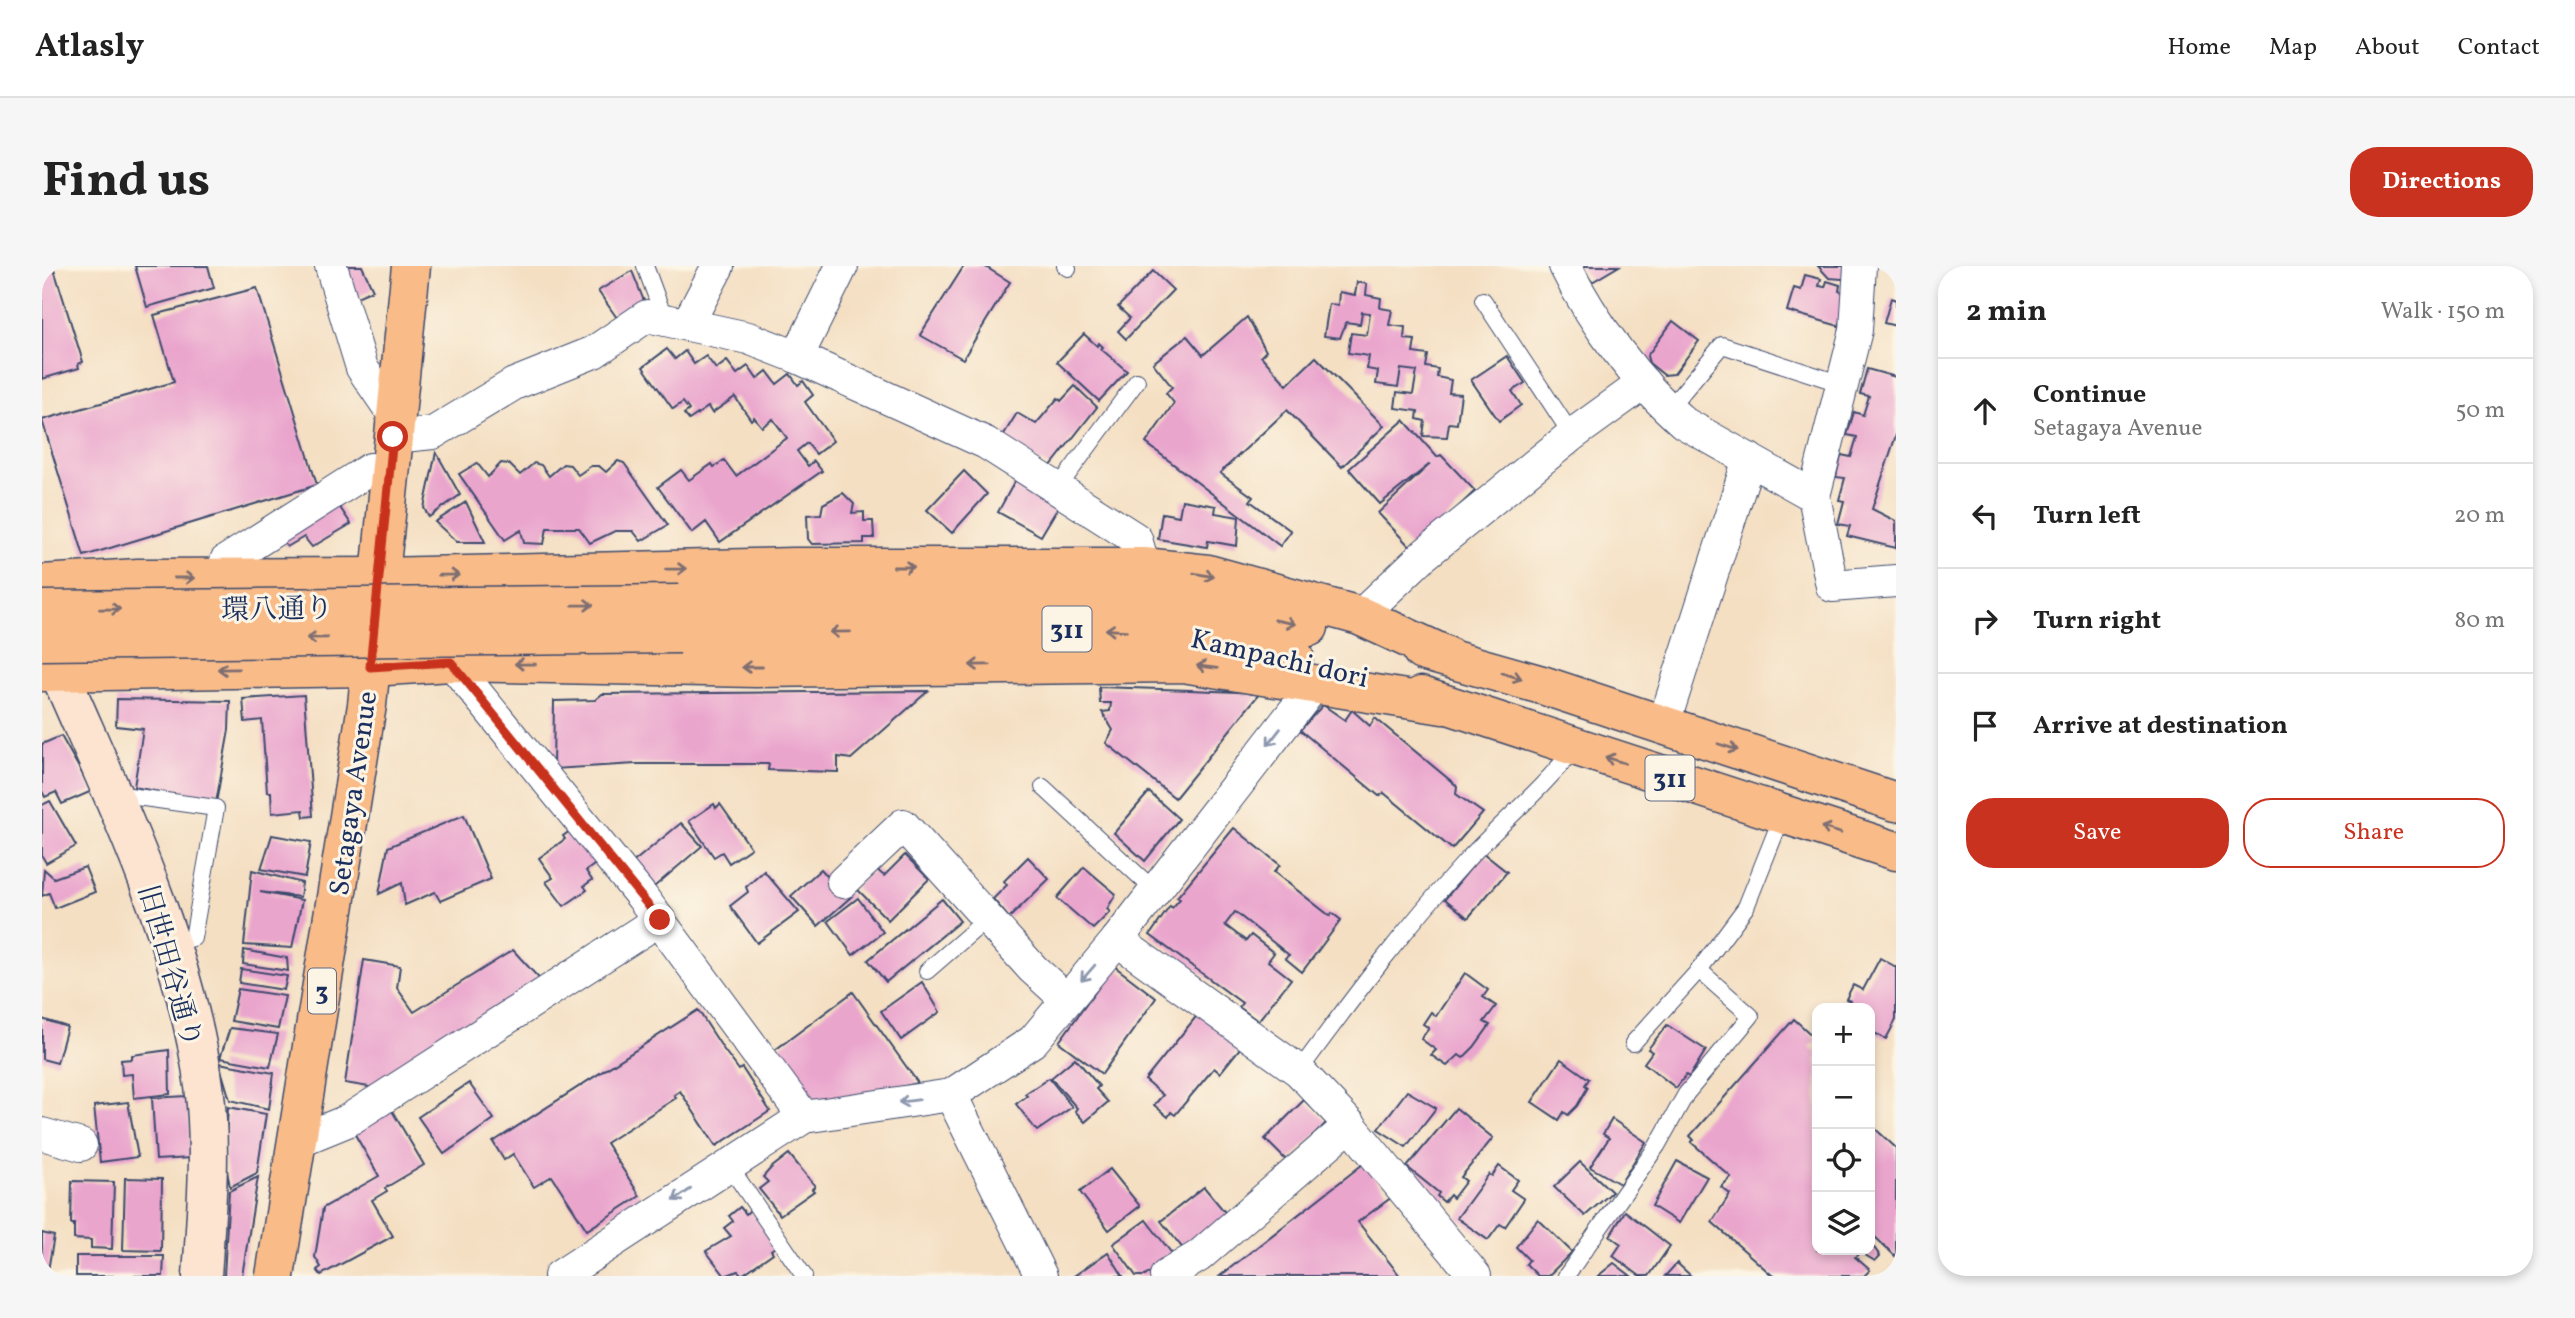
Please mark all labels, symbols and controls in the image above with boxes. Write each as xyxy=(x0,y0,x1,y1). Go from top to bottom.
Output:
text: Atlasly xyxy=(35,25,144,71)
text: Home xyxy=(2167,31,2231,65)
text: Map xyxy=(2269,31,2317,65)
text: About xyxy=(2355,31,2420,65)
text: Contact xyxy=(2458,31,2540,65)
button: Directions xyxy=(2350,147,2533,217)
text: Find us xyxy=(42,148,210,217)
text: 2 min xyxy=(1966,291,2047,333)
text: Walk · 150 m xyxy=(2381,296,2505,328)
text: Continue xyxy=(2033,377,2146,413)
icon: ahead xyxy=(1966,392,2004,430)
text: 50 m xyxy=(2456,395,2505,427)
text: Setagaya Avenue xyxy=(2033,413,2202,445)
route start xyxy=(377,421,408,452)
icon: left xyxy=(1966,497,2004,535)
text: Turn left xyxy=(2033,498,2141,534)
text: 20 m xyxy=(2454,500,2505,532)
one-way arrow xyxy=(892,560,915,574)
one-way arrow xyxy=(664,563,687,576)
one-way arrow xyxy=(437,569,460,582)
one-way arrow xyxy=(1192,569,1215,582)
one-way arrow xyxy=(172,571,195,585)
street label: 環八通り xyxy=(221,590,333,631)
one-way arrow xyxy=(571,598,594,612)
icon: right xyxy=(1966,602,2004,640)
one-way arrow xyxy=(98,603,121,616)
text: Turn right xyxy=(2033,603,2161,639)
text: 80 m xyxy=(2455,605,2505,637)
road number: 311 xyxy=(1042,606,1092,652)
one-way arrow xyxy=(1273,615,1296,629)
street label: Kampachi dori xyxy=(1187,620,1372,699)
one-way arrow xyxy=(1105,623,1128,636)
one-way arrow xyxy=(829,625,852,639)
one-way arrow xyxy=(306,631,329,645)
one-way arrow xyxy=(513,657,536,670)
one-way arrow xyxy=(968,658,991,672)
one-way arrow xyxy=(741,660,764,674)
one-way arrow xyxy=(1196,660,1219,673)
one-way arrow xyxy=(217,663,240,676)
one-way arrow xyxy=(1501,670,1523,683)
street label: Setagaya Avenue xyxy=(321,689,388,898)
icon: arrive xyxy=(1966,707,2004,745)
text: Arrive at destination xyxy=(2033,708,2288,744)
one-way arrow xyxy=(1266,727,1281,745)
one-way arrow xyxy=(1717,742,1739,755)
one-way arrow xyxy=(1604,752,1626,765)
road number: 311 xyxy=(1646,756,1694,800)
button: Save xyxy=(1966,798,2229,868)
button: Share xyxy=(2243,798,2505,868)
one-way arrow xyxy=(1821,823,1843,835)
street label: 旧世田谷通り xyxy=(127,881,210,1053)
route end xyxy=(644,904,675,935)
one-way arrow xyxy=(1080,964,1096,982)
road number: 3 xyxy=(308,968,336,1014)
map controls xyxy=(1812,1003,1875,1255)
button: + xyxy=(1812,1003,1875,1066)
button: − xyxy=(1812,1066,1875,1129)
one-way arrow xyxy=(898,1094,921,1107)
button: locate xyxy=(1812,1129,1875,1192)
one-way arrow xyxy=(672,1189,692,1203)
button: layers xyxy=(1812,1192,1875,1255)

